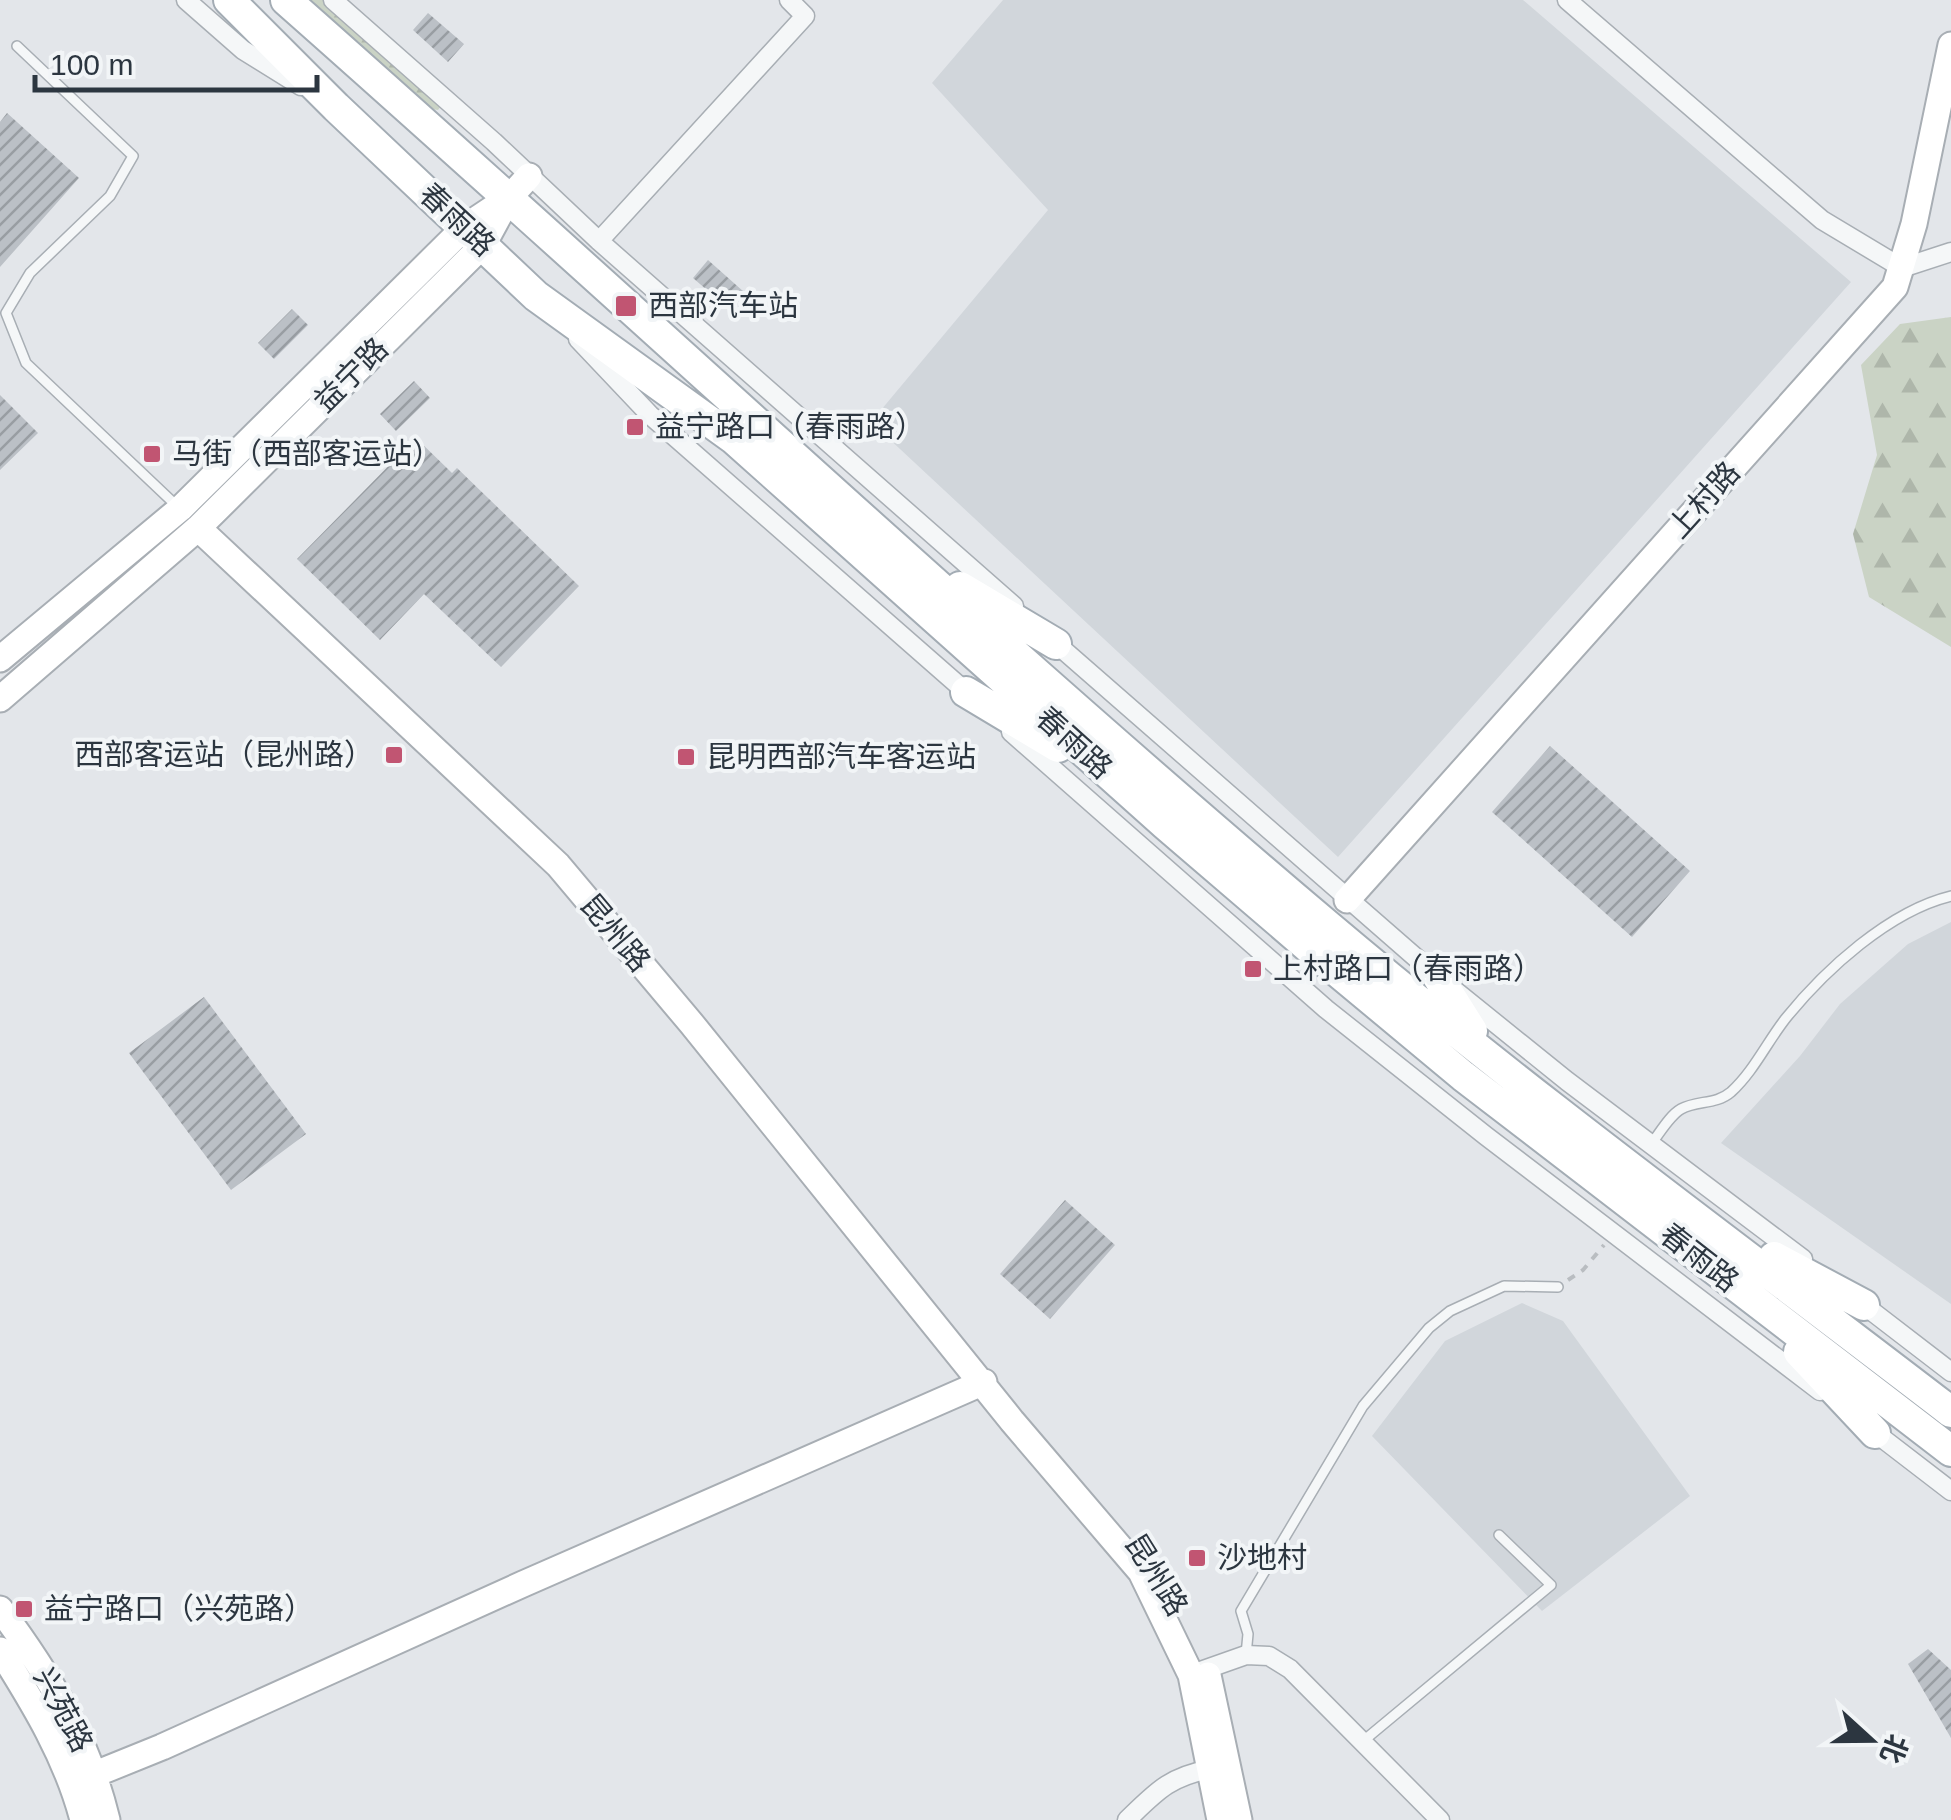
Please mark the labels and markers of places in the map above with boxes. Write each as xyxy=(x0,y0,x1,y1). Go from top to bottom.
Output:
place label: 西部汽车站 xyxy=(648,289,798,322)
marker: 西部汽车站 xyxy=(613,293,639,319)
place label: 益宁路口（春雨路） xyxy=(655,410,925,443)
marker: 益宁路口（春雨路） xyxy=(624,416,646,438)
place label: 马街（西部客运站） xyxy=(172,437,442,470)
marker: 马街（西部客运站） xyxy=(141,443,163,465)
place label: 西部客运站（昆州路） xyxy=(74,738,374,771)
place label: 昆明西部汽车客运站 xyxy=(706,740,976,773)
marker: 西部客运站（昆州路） xyxy=(383,744,405,766)
marker: 昆明西部汽车客运站 xyxy=(675,746,697,768)
place label: 上村路口（春雨路） xyxy=(1273,952,1543,985)
marker: 上村路口（春雨路） xyxy=(1242,958,1264,980)
place label: 沙地村 xyxy=(1217,1541,1307,1574)
marker: 沙地村 xyxy=(1186,1547,1208,1569)
place label: 益宁路口（兴苑路） xyxy=(44,1592,314,1625)
marker: 益宁路口（兴苑路） xyxy=(13,1598,35,1620)

